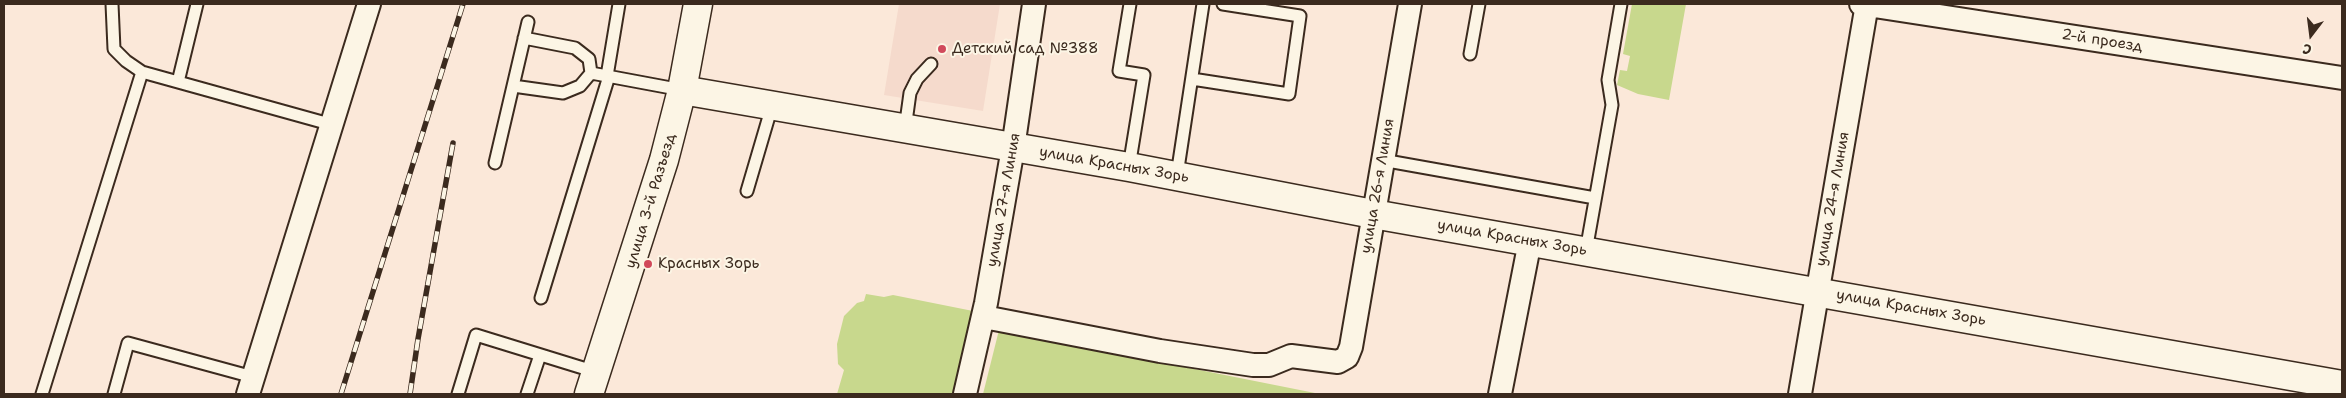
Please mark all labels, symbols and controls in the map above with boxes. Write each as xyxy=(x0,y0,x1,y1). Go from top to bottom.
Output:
north arrow xyxy=(2286,10,2336,60)
street label: 2-й проезд xyxy=(2060,26,2144,56)
place label: Детский сад №388 xyxy=(952,40,1098,58)
text: С xyxy=(2301,40,2314,59)
marker: Детский сад №388 xyxy=(936,43,948,55)
street label: улица 26-я Линия xyxy=(1357,117,1399,255)
street label: улица 24-я Линия xyxy=(1812,130,1854,268)
street label: улица 3-й Разъезд xyxy=(622,131,680,271)
street label: улица 27-я Линия xyxy=(983,132,1025,268)
street label: улица Красных Зорь xyxy=(1038,143,1190,187)
street label: улица Красных Зорь xyxy=(1436,216,1588,260)
place label: Красных Зорь xyxy=(658,255,759,273)
marker: Красных Зорь xyxy=(642,258,654,270)
street label: улица Красных Зорь xyxy=(1835,286,1987,330)

